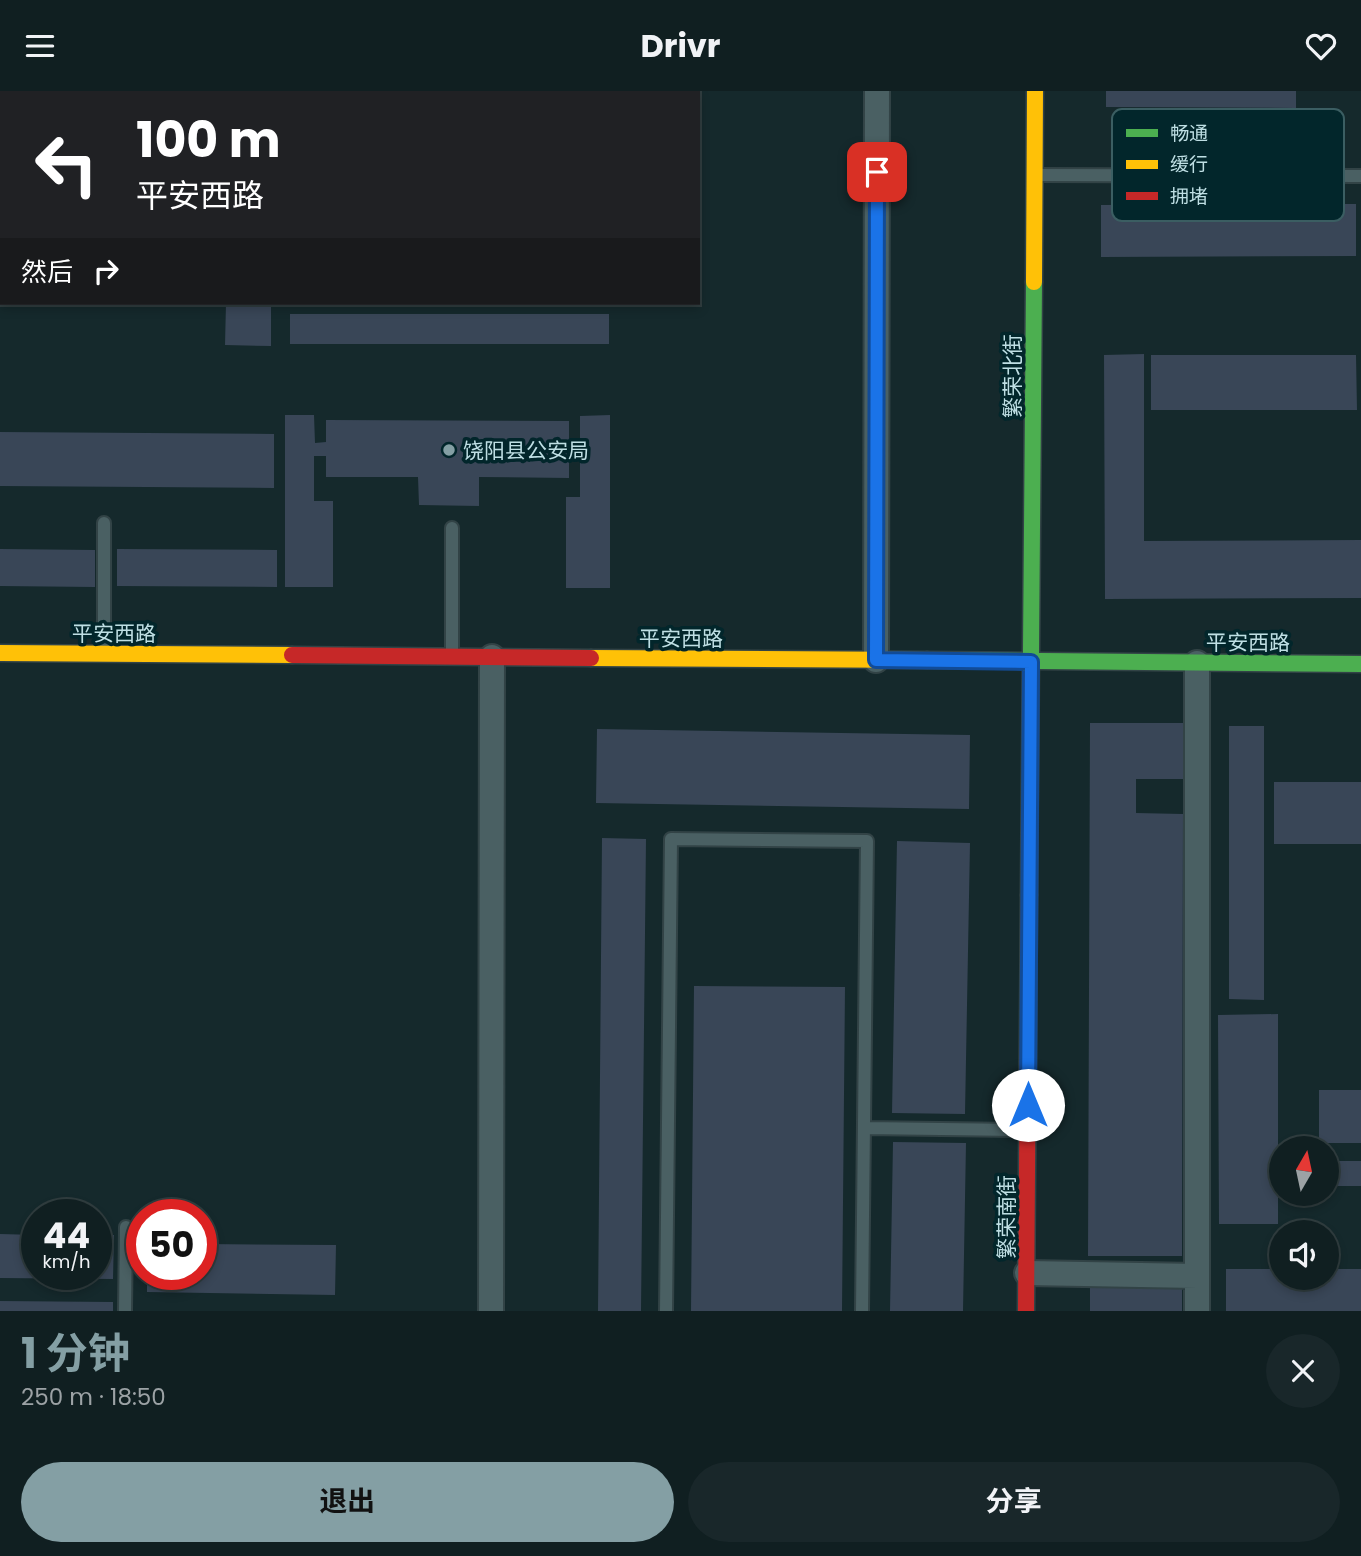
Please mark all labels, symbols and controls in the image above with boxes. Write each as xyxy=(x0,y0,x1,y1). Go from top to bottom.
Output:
text: Drivr xyxy=(640,23,721,68)
icon: menu xyxy=(21,27,59,65)
icon: heart xyxy=(1302,27,1340,65)
text: 100 m xyxy=(136,106,281,174)
legend xyxy=(1112,109,1344,221)
icon: left xyxy=(21,119,112,210)
text: 畅通 xyxy=(1170,120,1208,147)
pin xyxy=(847,142,907,202)
text: 缓行 xyxy=(1170,151,1208,178)
icon: arrive xyxy=(858,153,896,191)
text: 平安西路 xyxy=(136,173,264,218)
text: 拥堵 xyxy=(1170,183,1208,210)
icon: right xyxy=(87,252,125,290)
text: 然后 xyxy=(21,254,73,290)
street label: 繁荣北街 xyxy=(998,334,1027,418)
place label: 饶阳县公安局 xyxy=(463,436,589,465)
marker: 饶阳县公安局 xyxy=(441,442,457,458)
street label: 平安西路 xyxy=(72,619,156,648)
street label: 平安西路 xyxy=(639,624,723,653)
street label: 平安西路 xyxy=(1206,628,1290,657)
position arrow xyxy=(991,1068,1065,1142)
north arrow xyxy=(1269,1136,1339,1206)
map controls xyxy=(1269,1136,1339,1290)
street label: 繁荣南街 xyxy=(992,1175,1021,1259)
speed limit sign: 50 xyxy=(126,1199,217,1290)
text: 44 xyxy=(43,1211,90,1260)
button: sound xyxy=(1269,1220,1339,1290)
text: km/h xyxy=(43,1249,90,1274)
text: 1 分钟 xyxy=(21,1324,130,1383)
button: close xyxy=(1266,1334,1340,1408)
text: 250 m · 18:50 xyxy=(21,1381,166,1413)
button: 退出 xyxy=(21,1462,674,1542)
button: 分享 xyxy=(688,1462,1340,1542)

